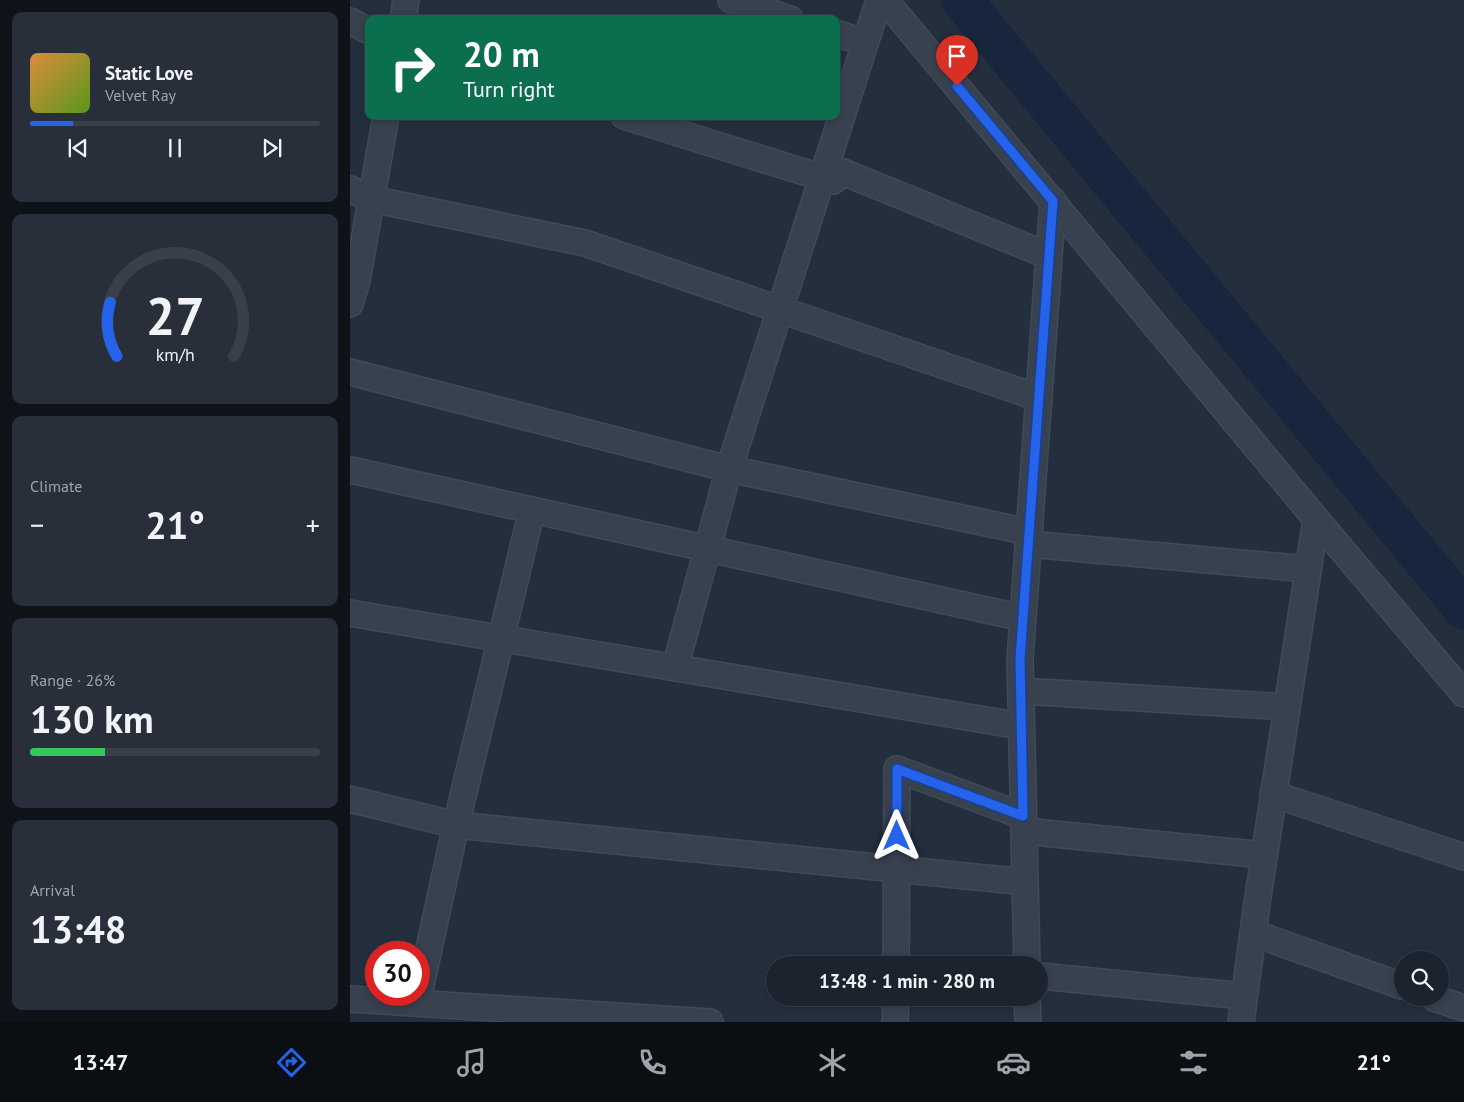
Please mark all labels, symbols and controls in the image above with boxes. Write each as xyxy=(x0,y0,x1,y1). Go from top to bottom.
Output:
text: 20 m xyxy=(463,31,540,77)
icon: right xyxy=(380,35,445,100)
pin xyxy=(936,35,978,86)
icon: arrive xyxy=(943,42,971,70)
text: Static Love xyxy=(105,61,193,85)
text: Turn right xyxy=(463,75,555,103)
text: Velvet Ray xyxy=(105,85,176,105)
icon: previous xyxy=(64,134,92,162)
icon: pause xyxy=(161,134,189,162)
icon: next xyxy=(258,134,286,162)
text: 27 xyxy=(146,282,204,349)
text: km/h xyxy=(155,343,195,366)
text: Climate xyxy=(30,476,82,496)
text: 21° xyxy=(145,500,205,549)
text: − xyxy=(30,506,44,543)
text: + xyxy=(306,506,320,543)
text: Range · 26% xyxy=(30,670,115,690)
text: 130 km xyxy=(30,694,154,743)
position arrow xyxy=(870,809,922,861)
text: Arrival xyxy=(30,880,75,900)
text: 13:48 xyxy=(30,904,126,953)
speed limit sign: 30 xyxy=(365,941,430,1006)
map controls xyxy=(1394,951,1449,1006)
button: search xyxy=(1394,951,1449,1006)
text: 13:48 · 1 min · 280 m xyxy=(819,969,995,993)
icon: directions xyxy=(274,1045,309,1080)
icon: music xyxy=(454,1045,489,1080)
icon: phone xyxy=(635,1045,670,1080)
icon: climate xyxy=(815,1045,850,1080)
icon: car xyxy=(996,1045,1031,1080)
icon: filters xyxy=(1176,1045,1211,1080)
text: 13:47 xyxy=(73,1048,129,1076)
text: 21° xyxy=(1357,1048,1391,1076)

